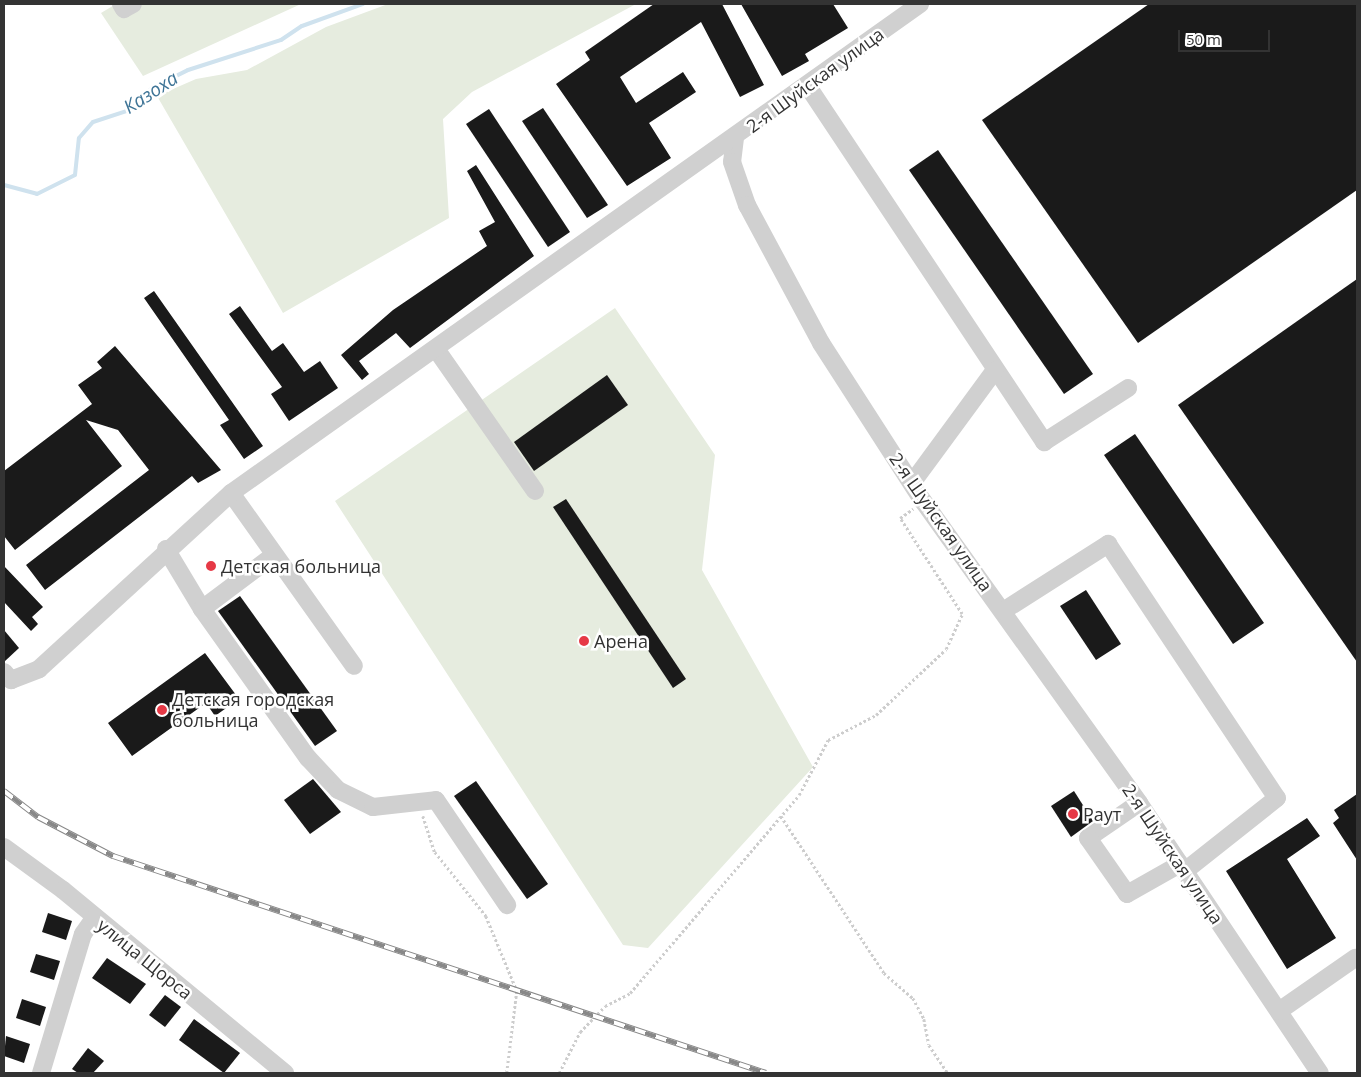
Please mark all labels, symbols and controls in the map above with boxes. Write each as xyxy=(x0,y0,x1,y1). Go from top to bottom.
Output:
scale bar xyxy=(1181,20,1274,52)
street label: 2-я Шуйская улица xyxy=(742,23,888,137)
text: 50 m xyxy=(1186,29,1221,49)
water label: Казоха xyxy=(119,67,183,119)
street label: 2-я Шуйская улица xyxy=(885,448,997,596)
place label: Детская больница xyxy=(221,555,381,577)
marker: Детская больница xyxy=(205,560,217,572)
place label: Арена xyxy=(594,630,648,652)
marker: Арена xyxy=(578,635,590,647)
place label: Детская городская больница xyxy=(172,689,334,732)
marker: Детская городская больница xyxy=(156,704,168,716)
street label: 2-я Шуйская улица xyxy=(1118,780,1228,928)
place label: Раут xyxy=(1083,803,1121,825)
marker: Раут xyxy=(1067,808,1079,820)
street label: улица Щорса xyxy=(93,914,197,1004)

